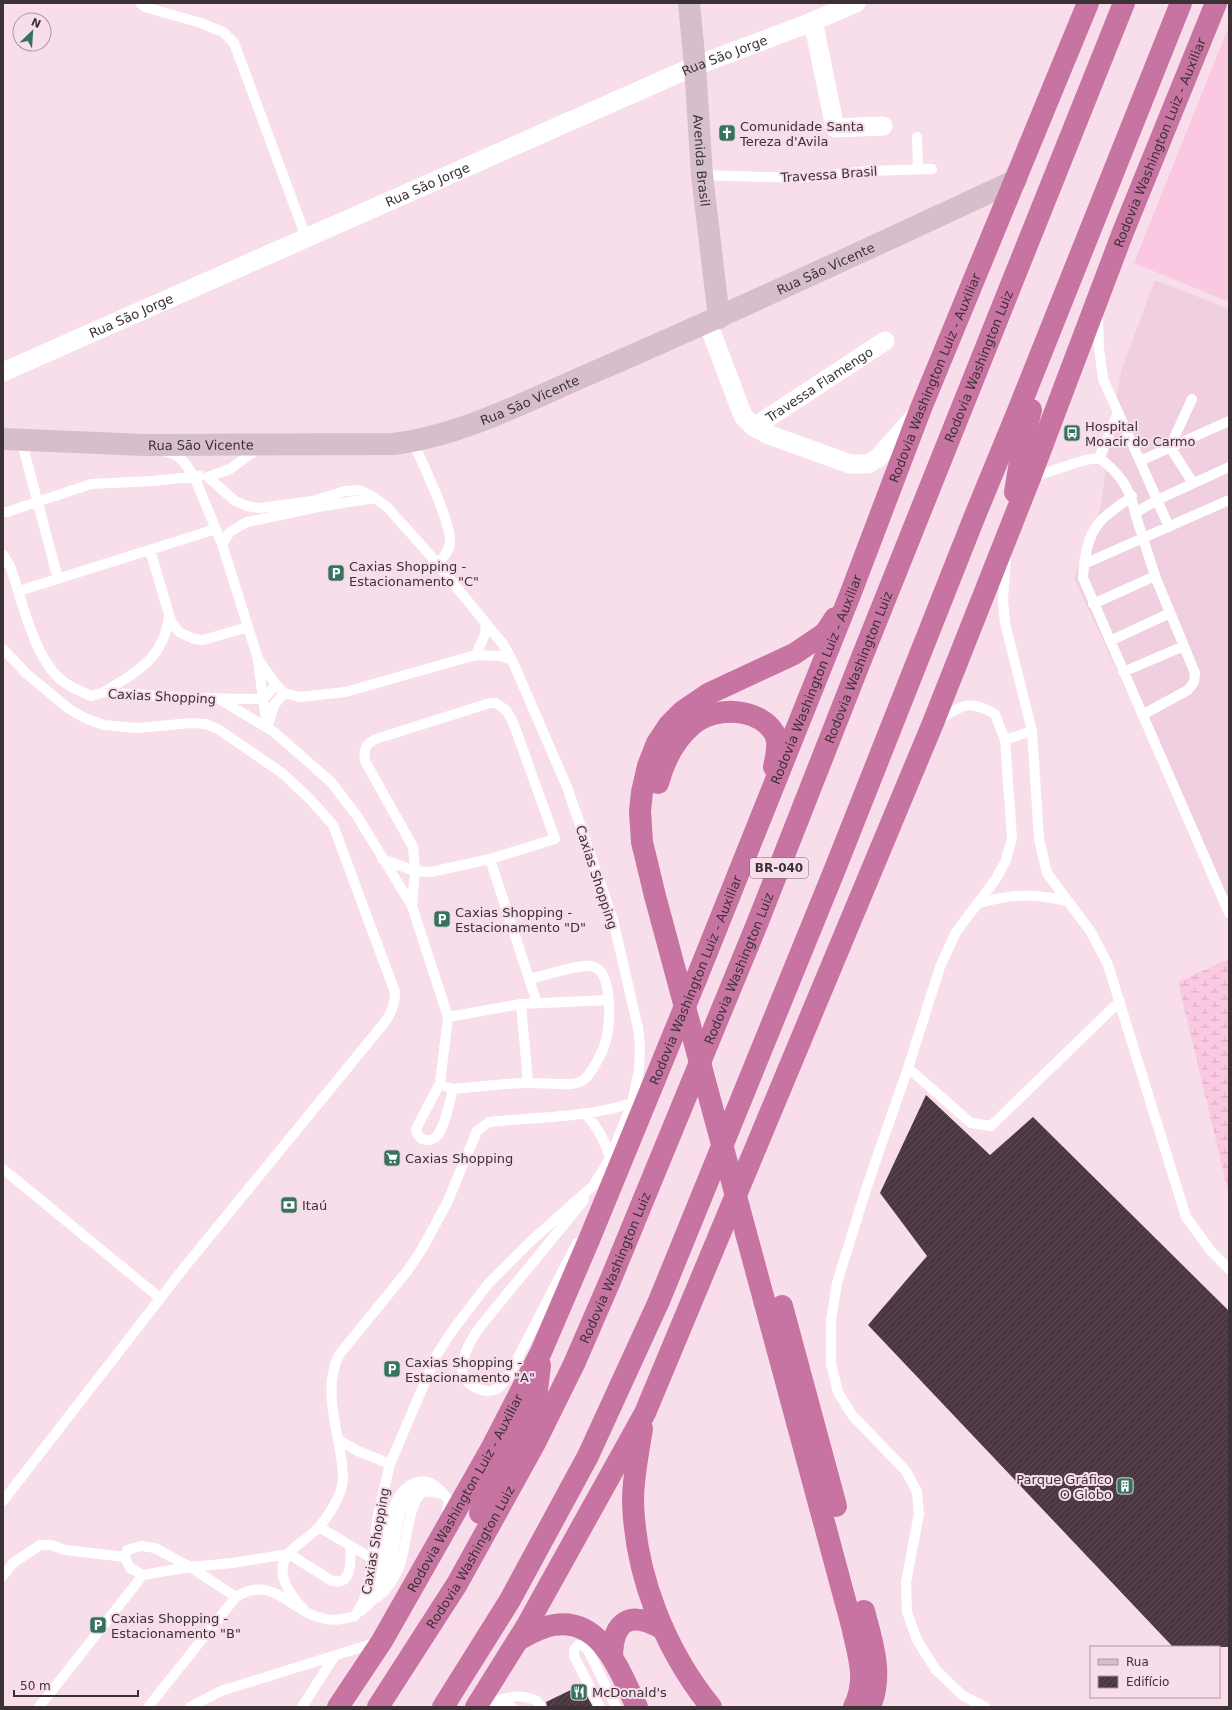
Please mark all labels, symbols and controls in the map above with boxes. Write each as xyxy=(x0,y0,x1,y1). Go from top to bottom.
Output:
north arrow xyxy=(12,12,52,52)
text: N xyxy=(29,16,43,31)
street label: Rua São Jorge xyxy=(680,33,769,79)
street label: Rodovia Washington Luiz - Auxiliar xyxy=(1111,35,1209,249)
street label: Avenida Brasil xyxy=(690,114,713,207)
place label: Comunidade Santa Tereza d'Avila xyxy=(739,119,864,149)
church icon: Comunidade Santa Tereza d'Avila xyxy=(717,123,737,143)
street label: Rua São Jorge xyxy=(383,160,472,210)
street label: Travessa Brasil xyxy=(779,164,878,185)
street label: Rua Sāo Vicente xyxy=(774,240,877,298)
street label: Rodovia Washington Luiz - Auxiliar xyxy=(886,270,984,485)
street label: Rodovia Washington Luiz xyxy=(942,288,1016,445)
street label: Rua São Jorge xyxy=(87,291,176,341)
street label: Travessa Flamengo xyxy=(762,344,876,426)
street label: Rua Sāo Vicente xyxy=(478,372,582,428)
place label: Hospital Moacir do Carmo xyxy=(1085,419,1196,449)
bus stop icon: Hospital Moacir do Carmo xyxy=(1062,423,1082,443)
street label: Rua Sāo Vicente xyxy=(148,438,254,453)
place label: Caxias Shopping - Estacionamento "C" xyxy=(349,559,479,589)
parking icon: Caxias Shopping - Estacionamento "C" xyxy=(326,563,346,583)
street label: Rodovia Washington Luiz - Auxiliar xyxy=(768,572,865,787)
street label: Rodovia Washington Luiz xyxy=(822,589,896,746)
street label: Caxias Shopping xyxy=(108,686,216,707)
street label: Caxias Shopping xyxy=(573,823,620,931)
road number: BR-040 xyxy=(750,858,808,878)
street label: Rodovia Washington Luiz - Auxiliar xyxy=(647,873,745,1087)
street label: Rodovia Washington Luiz xyxy=(701,890,777,1047)
place label: Caxias Shopping - Estacionamento "D" xyxy=(455,905,586,935)
parking icon: Caxias Shopping - Estacionamento "D" xyxy=(432,909,452,929)
supermarket icon: Caxias Shopping xyxy=(382,1148,402,1168)
place label: Caxias Shopping xyxy=(405,1151,513,1166)
street label: Rodovia Washington Luiz xyxy=(577,1190,654,1346)
bank icon: Itaú xyxy=(279,1195,299,1215)
place label: Itaú xyxy=(302,1198,327,1213)
place label: Caxias Shopping - Estacionamento "A" xyxy=(405,1355,535,1385)
parking icon: Caxias Shopping - Estacionamento "A" xyxy=(382,1359,402,1379)
street label: Rodovia Washington Luiz - Auxiliar xyxy=(403,1391,525,1595)
place label: Parque Gráfico O Globo xyxy=(1016,1472,1112,1502)
building icon: Parque Gráfico O Globo xyxy=(1115,1476,1135,1496)
street label: Rodovia Washington Luiz xyxy=(423,1483,517,1631)
street label: Caxias Shopping xyxy=(359,1486,392,1596)
place label: Caxias Shopping - Estacionamento "B" xyxy=(111,1611,241,1641)
parking icon: Caxias Shopping - Estacionamento "B" xyxy=(88,1615,108,1635)
legend xyxy=(1090,1646,1220,1698)
text: Rua xyxy=(1126,1655,1149,1669)
scale bar xyxy=(14,1672,138,1698)
text: Edifício xyxy=(1126,1675,1169,1689)
text: 50 m xyxy=(20,1679,51,1693)
restaurant icon: McDonald's xyxy=(569,1682,589,1702)
place label: McDonald's xyxy=(592,1685,667,1700)

